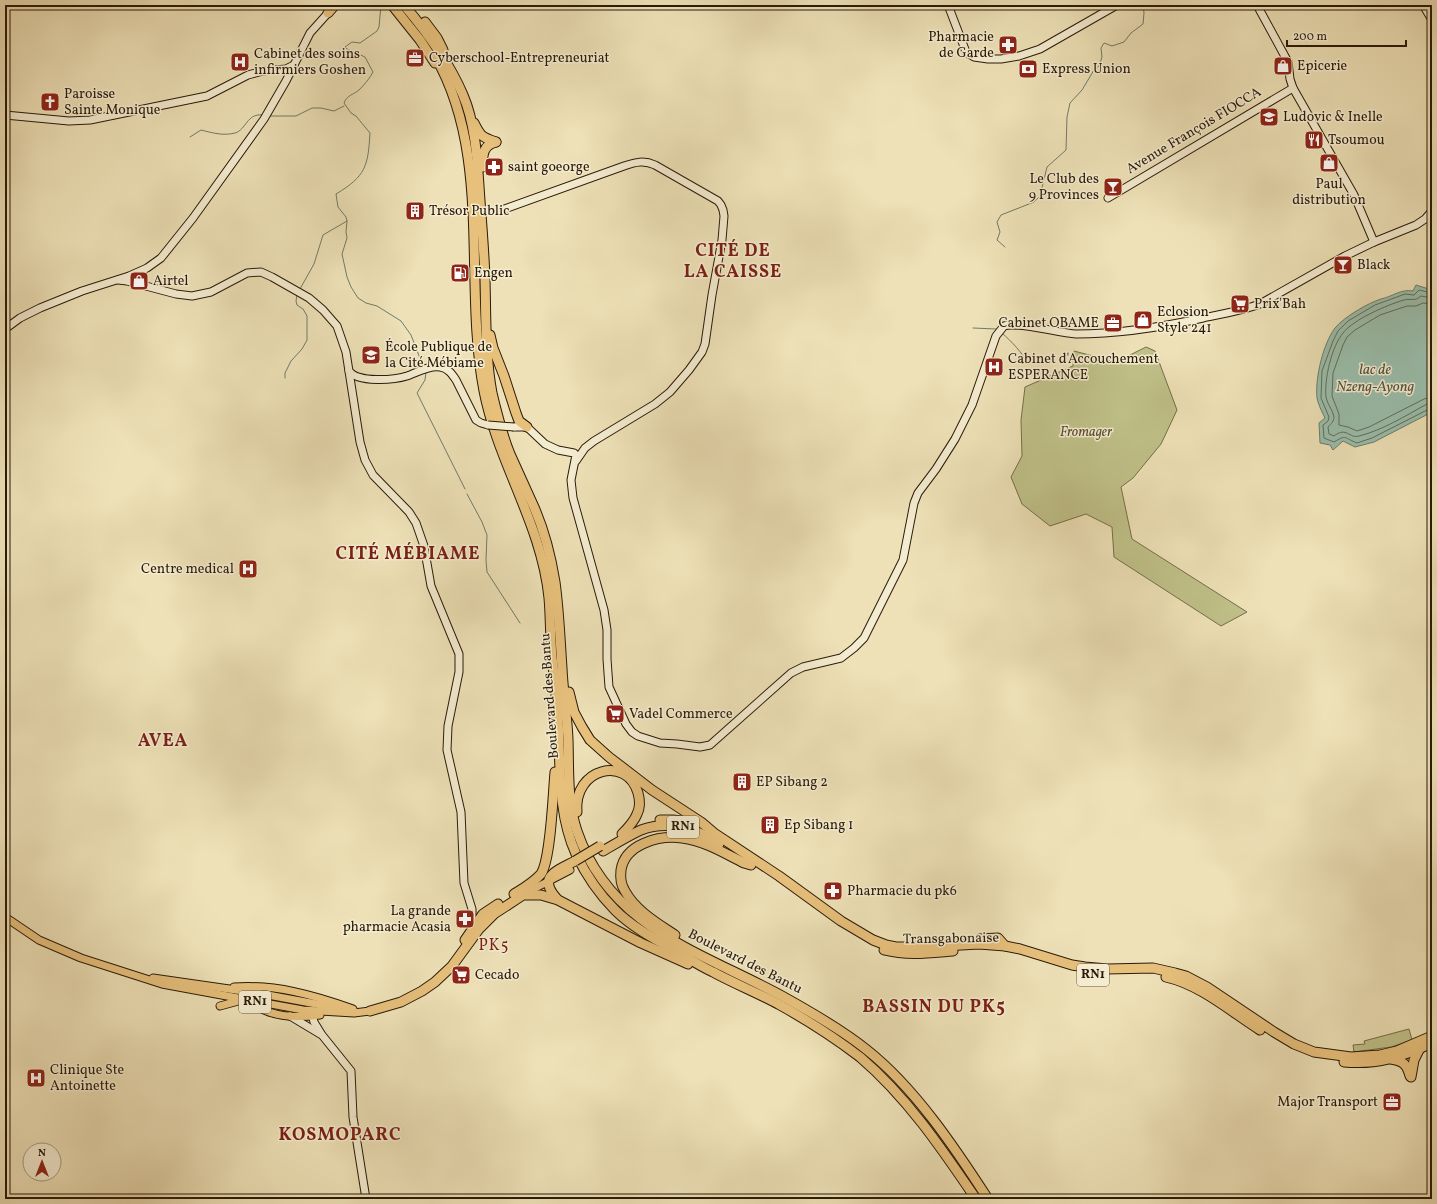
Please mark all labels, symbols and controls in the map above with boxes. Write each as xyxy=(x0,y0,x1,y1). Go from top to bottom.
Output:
scale bar xyxy=(1287,22,1406,48)
place label: Pharmacie de Garde xyxy=(928,28,994,63)
text: 200 m xyxy=(1293,29,1327,45)
pharmacy icon: Pharmacie de Garde xyxy=(997,34,1019,56)
place label: Cabinet des soins infirmiers Goshen xyxy=(254,45,366,80)
office icon: Cyberschool-Entrepreneuriat xyxy=(404,47,426,69)
place label: Cyberschool-Entrepreneuriat xyxy=(429,49,609,68)
hospital icon: Cabinet des soins infirmiers Goshen xyxy=(229,51,251,73)
shop icon: Epicerie xyxy=(1272,55,1294,77)
place label: Epicerie xyxy=(1297,57,1348,76)
bank icon: Express Union xyxy=(1017,58,1039,80)
place label: Express Union xyxy=(1042,60,1131,79)
street label: Avenue François FIOCCA xyxy=(1123,83,1265,179)
place label: Paroisse Sainte Monique xyxy=(64,85,161,120)
church icon: Paroisse Sainte Monique xyxy=(39,91,61,113)
school or university icon: Ludovic & Inelle xyxy=(1258,106,1280,128)
place label: Ludovic & Inelle xyxy=(1283,108,1383,127)
restaurant icon: Tsoumou xyxy=(1303,129,1325,151)
place label: Tsoumou xyxy=(1328,131,1385,150)
shop icon: Paul distribution xyxy=(1318,152,1340,174)
pharmacy icon: saint goeorge xyxy=(483,156,505,178)
place label: saint goeorge xyxy=(508,158,590,177)
place label: Le Club des 9 Provinces xyxy=(1029,170,1099,205)
place label: Paul distribution xyxy=(1292,175,1366,210)
bar icon: Le Club des 9 Provinces xyxy=(1102,176,1124,198)
building icon: Trésor Public xyxy=(404,200,426,222)
place label: Trésor Public xyxy=(429,202,509,221)
district label: CITÉ DE LA CAISSE xyxy=(684,239,782,285)
bar icon: Black xyxy=(1332,254,1354,276)
place label: Black xyxy=(1357,256,1391,275)
fuel station icon: Engen xyxy=(449,262,471,284)
place label: Engen xyxy=(474,264,513,283)
shop icon: Airtel xyxy=(128,270,150,292)
place label: Airtel xyxy=(153,272,189,291)
supermarket icon: Prix'Bah xyxy=(1229,293,1251,315)
place label: Prix'Bah xyxy=(1254,295,1306,314)
place label: Eclosion Style 241 xyxy=(1157,303,1212,338)
shop icon: Eclosion Style 241 xyxy=(1132,309,1154,331)
office icon: Cabinet OBAME xyxy=(1102,312,1124,334)
place label: Cabinet OBAME xyxy=(998,314,1099,333)
place label: École Publique de la Cité Mébiame xyxy=(385,338,492,373)
school or university icon: École Publique de la Cité Mébiame xyxy=(360,344,382,366)
place label: Cabinet d'Accouchement ESPERANCE xyxy=(1008,350,1159,385)
hospital icon: Cabinet d'Accouchement ESPERANCE xyxy=(983,356,1005,378)
water label: lac de Nzeng-Ayong xyxy=(1336,360,1414,398)
park label: Fromager xyxy=(1060,423,1113,442)
district label: CITÉ MÉBIAME xyxy=(335,542,481,567)
hospital icon: Centre medical xyxy=(237,558,259,580)
place label: Centre medical xyxy=(141,560,234,579)
street label: Boulevard des Bantu xyxy=(536,632,564,759)
supermarket icon: Vadel Commerce xyxy=(604,703,626,725)
place label: Vadel Commerce xyxy=(629,705,733,724)
district label: AVEA xyxy=(138,729,188,754)
building icon: EP Sibang 2 xyxy=(731,771,753,793)
place label: EP Sibang 2 xyxy=(756,773,828,792)
building icon: Ep Sibang 1 xyxy=(759,814,781,836)
road number: RN1 xyxy=(667,816,699,838)
place label: Ep Sibang 1 xyxy=(784,816,854,835)
pharmacy icon: Pharmacie du pk6 xyxy=(822,880,844,902)
place label: Pharmacie du pk6 xyxy=(847,882,957,901)
place label: La grande pharmacie Acasia xyxy=(343,902,451,937)
pharmacy icon: La grande pharmacie Acasia xyxy=(454,908,476,930)
street label: Boulevard des Bantu xyxy=(685,925,805,999)
street label: Transgabonaise xyxy=(903,929,1000,949)
district label: PK5 xyxy=(479,935,509,957)
supermarket icon: Cecado xyxy=(450,964,472,986)
road number: RN1 xyxy=(1077,964,1109,986)
place label: Cecado xyxy=(475,966,519,985)
road number: RN1 xyxy=(239,991,271,1013)
district label: BASSIN DU PK5 xyxy=(862,995,1006,1020)
place label: Clinique Ste Antoinette xyxy=(50,1061,125,1096)
hospital icon: Clinique Ste Antoinette xyxy=(25,1067,47,1089)
office icon: Major Transport xyxy=(1381,1091,1403,1113)
place label: Major Transport xyxy=(1277,1093,1378,1112)
district label: KOSMOPARC xyxy=(279,1123,401,1148)
north arrow xyxy=(22,1142,62,1182)
text: N xyxy=(38,1146,46,1161)

